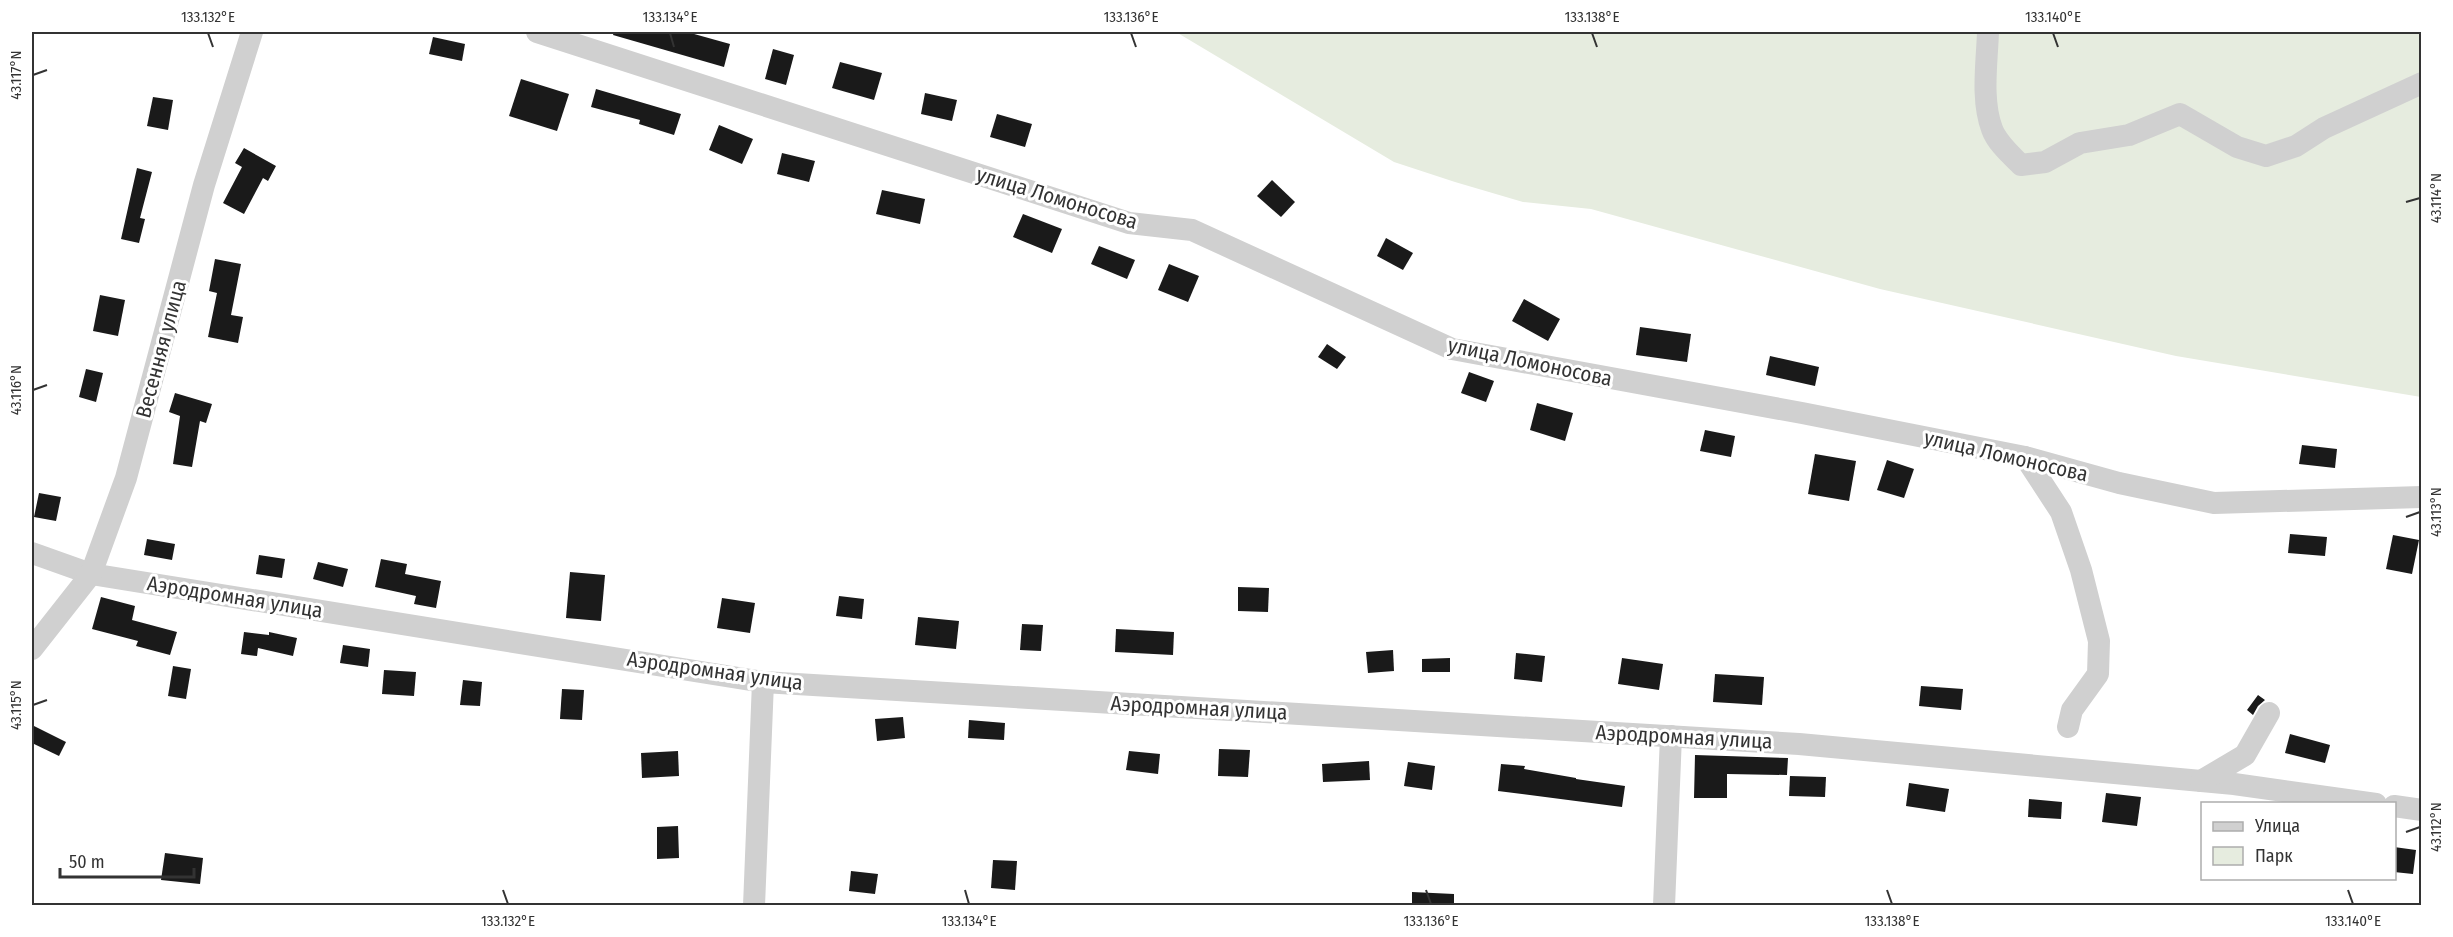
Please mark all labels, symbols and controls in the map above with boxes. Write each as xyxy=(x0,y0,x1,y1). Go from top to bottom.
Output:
text: 133.132°E xyxy=(181,8,235,26)
text: 133.134°E xyxy=(643,8,697,26)
text: 133.136°E xyxy=(1103,8,1159,26)
text: 133.138°E xyxy=(1564,8,1620,26)
text: 133.140°E xyxy=(2025,8,2081,26)
text: 43.117°N xyxy=(7,50,25,100)
street label: улица Ломоносова xyxy=(973,161,1141,235)
text: 43.114°N xyxy=(2427,173,2445,223)
street label: Весенняя улица xyxy=(130,277,192,421)
street label: улица Ломоносова xyxy=(1445,332,1615,392)
text: 43.116°N xyxy=(7,365,25,415)
street label: улица Ломоносова xyxy=(1922,425,2090,487)
text: 43.113°N xyxy=(2427,487,2445,537)
street label: Аэродромная улица xyxy=(145,570,325,624)
street label: Аэродромная улица xyxy=(625,646,805,696)
text: 43.115°N xyxy=(7,680,25,730)
street label: Аэродромная улица xyxy=(1110,690,1288,726)
street label: Аэродромная улица xyxy=(1595,719,1773,755)
legend xyxy=(2201,802,2396,880)
text: 43.112°N xyxy=(2427,802,2445,852)
text: Улица xyxy=(2254,815,2300,837)
scale bar xyxy=(60,841,194,879)
text: Парк xyxy=(2255,845,2293,867)
text: 50 m xyxy=(69,851,105,873)
text: 133.132°E xyxy=(481,912,535,930)
text: 133.134°E xyxy=(942,912,996,930)
text: 133.136°E xyxy=(1403,912,1459,930)
text: 133.138°E xyxy=(1864,912,1920,930)
text: 133.140°E xyxy=(2325,912,2381,930)

